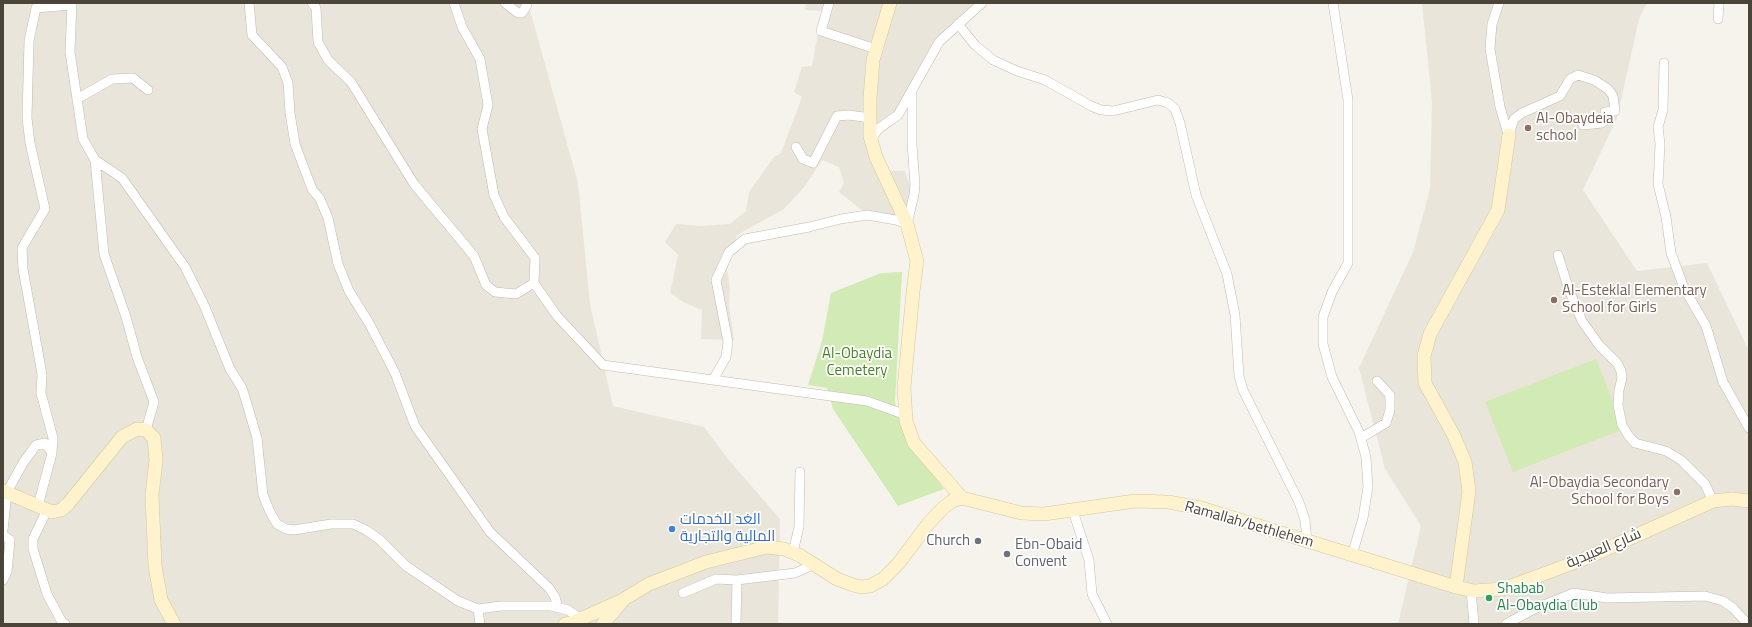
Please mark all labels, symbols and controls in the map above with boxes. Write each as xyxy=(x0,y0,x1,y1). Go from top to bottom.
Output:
place label: Al-Obaydeia school xyxy=(1536,110,1614,145)
marker: Al-Obaydeia school xyxy=(1523,123,1533,133)
place label: Al-Esteklal Elementary School for Girls xyxy=(1562,282,1707,317)
marker: Al-Esteklal Elementary School for Girls xyxy=(1549,295,1559,305)
park label: Al-Obaydia Cemetery xyxy=(822,345,892,380)
place label: Al-Obaydia Secondary School for Boys xyxy=(1530,474,1669,509)
marker: Al-Obaydia Secondary School for Boys xyxy=(1672,487,1682,497)
street label: Ramallah/bethlehem xyxy=(1182,498,1316,552)
place label: الغد للخدمات المالية والتجارية xyxy=(680,511,775,546)
marker: الغد للخدمات المالية والتجارية xyxy=(667,524,677,534)
street label: شارع العبيدية xyxy=(1564,525,1644,573)
place label: Church xyxy=(926,532,970,550)
marker: Church xyxy=(973,536,983,546)
place label: Ebn-Obaid Convent xyxy=(1015,536,1082,571)
marker: Ebn-Obaid Convent xyxy=(1002,549,1012,559)
place label: Shabab Al-Obaydia Club xyxy=(1497,580,1598,615)
marker: Shabab Al-Obaydia Club xyxy=(1484,593,1494,603)

